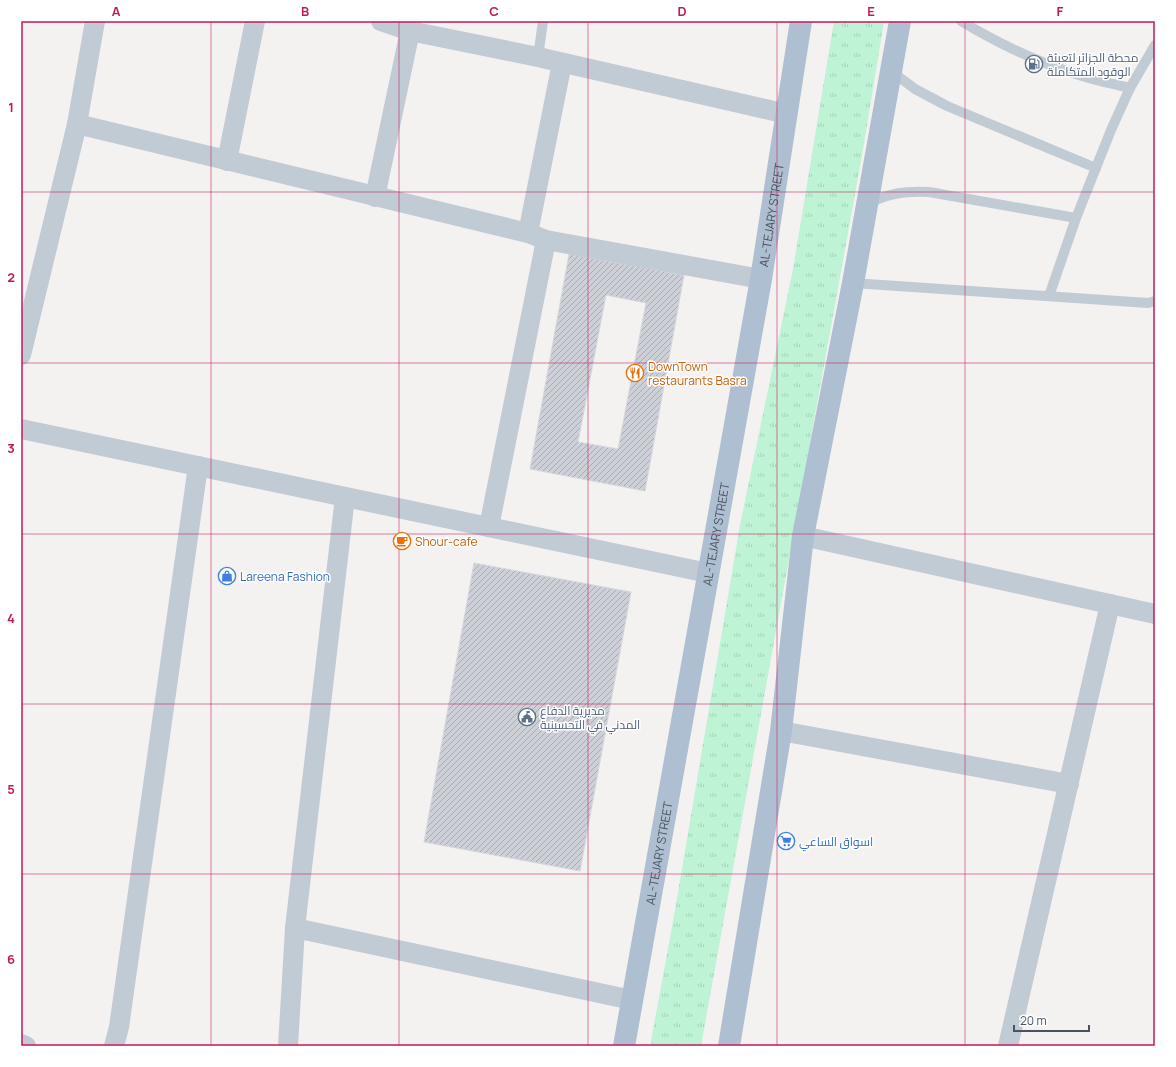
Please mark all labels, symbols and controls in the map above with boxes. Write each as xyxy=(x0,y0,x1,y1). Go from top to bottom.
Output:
text: A xyxy=(112,2,121,20)
text: B xyxy=(301,2,309,20)
text: C xyxy=(489,2,499,20)
text: D xyxy=(677,2,687,20)
text: E xyxy=(867,2,875,20)
text: F xyxy=(1057,2,1064,20)
place label: محطة الجزائر لتعبئة الوقود المتكاملة xyxy=(1047,49,1139,80)
fuel station icon: محطة الجزائر لتعبئة الوقود المتكاملة xyxy=(1024,54,1044,74)
text: 1 xyxy=(8,98,14,116)
street label: AL-TEJARY STREET xyxy=(755,161,787,268)
text: 2 xyxy=(7,268,15,286)
place label: DownTown restaurants Basra xyxy=(648,358,747,389)
restaurant icon: DownTown restaurants Basra xyxy=(625,363,645,383)
text: 3 xyxy=(7,439,15,457)
street label: AL-TEJARY STREET xyxy=(698,480,733,587)
cafe icon: Shour-cafe xyxy=(392,531,412,551)
place label: Shour-cafe xyxy=(415,533,477,550)
shop icon: Lareena Fashion xyxy=(217,566,237,586)
place label: Lareena Fashion xyxy=(240,568,330,585)
text: 4 xyxy=(7,609,15,627)
place label: مديرية الدفاع المدني في التحسينية xyxy=(540,702,640,735)
public building icon: مديرية الدفاع المدني في التحسينية xyxy=(517,707,537,727)
text: 5 xyxy=(7,780,15,798)
street label: AL-TEJARY STREET xyxy=(641,799,676,906)
supermarket icon: اسواق الساعي xyxy=(776,831,796,851)
place label: اسواق الساعي xyxy=(799,833,873,852)
text: 6 xyxy=(7,950,15,968)
scale bar xyxy=(1014,1007,1089,1033)
text: 20 m xyxy=(1020,1012,1047,1029)

